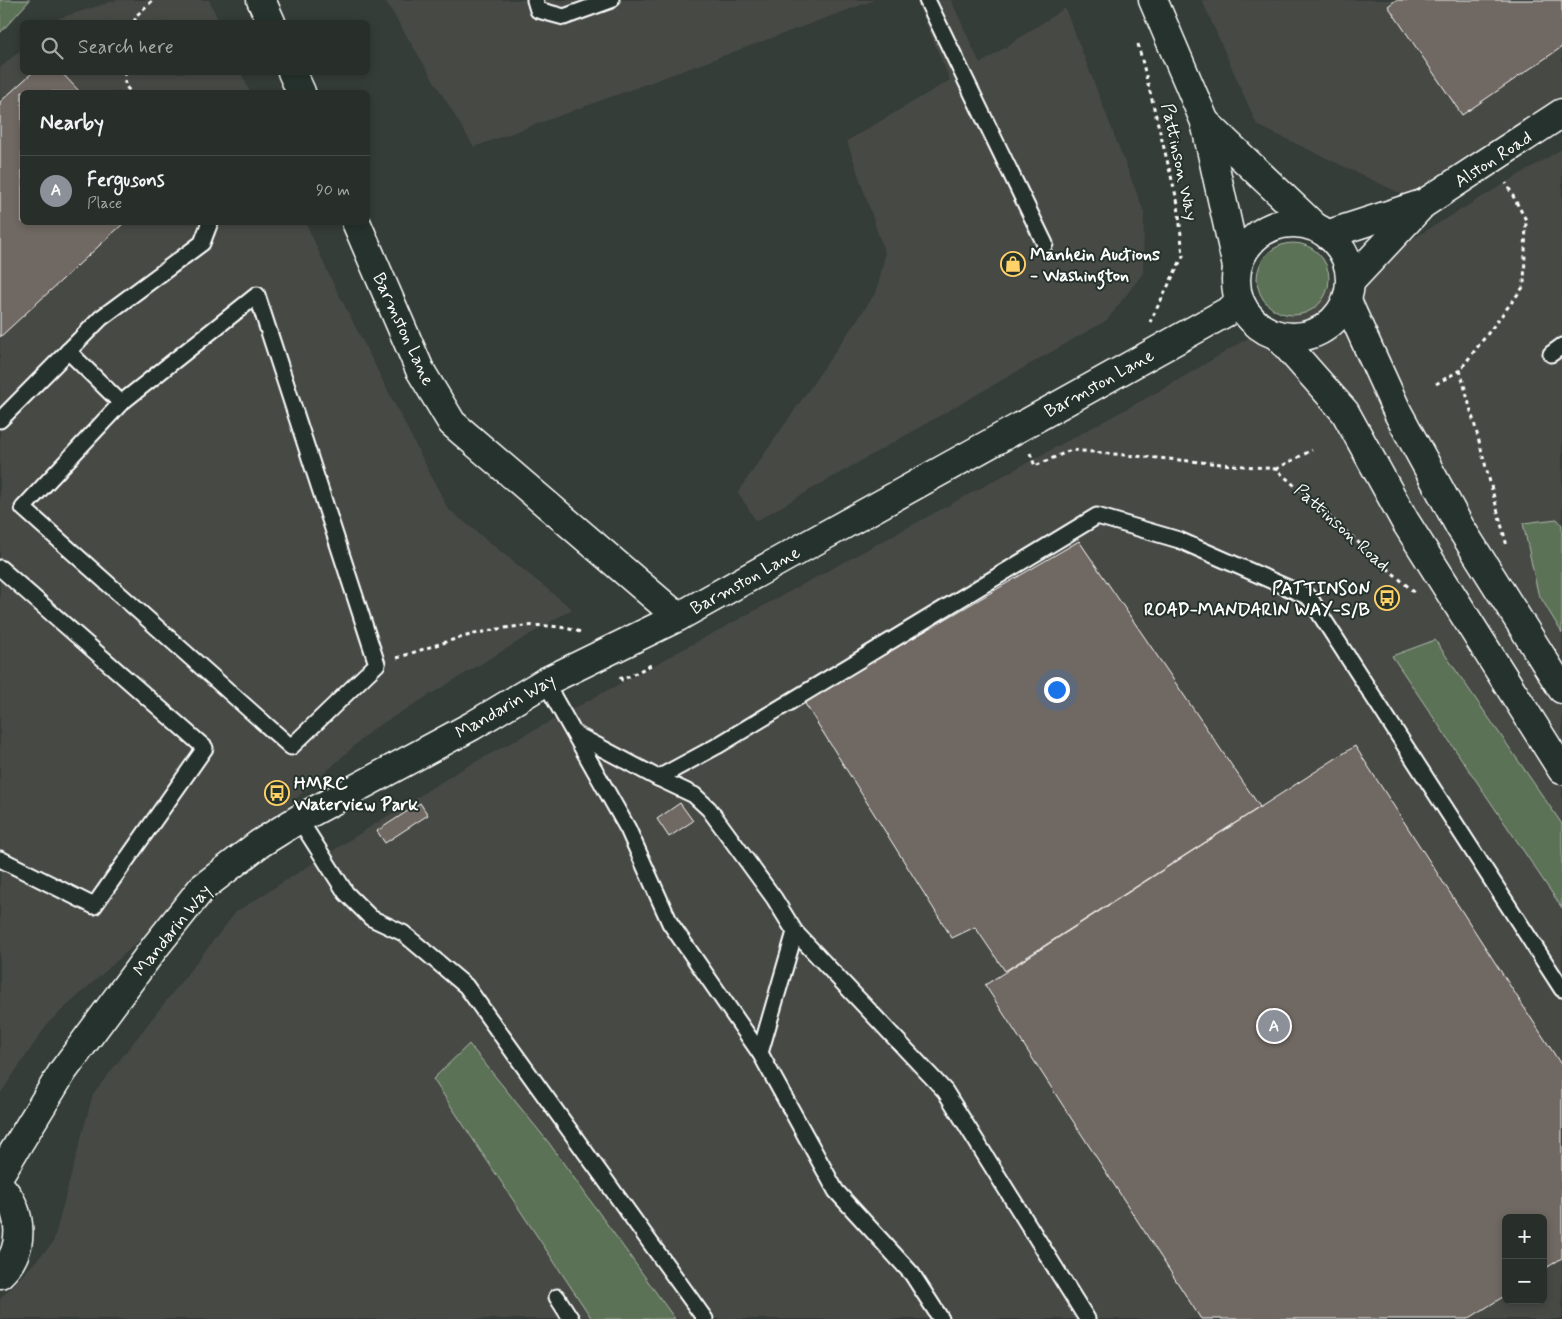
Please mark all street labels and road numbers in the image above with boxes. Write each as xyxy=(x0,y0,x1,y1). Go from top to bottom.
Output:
street label: Pattinson Way xyxy=(1155,101,1203,223)
street label: Alston Road xyxy=(1450,126,1537,194)
street label: Barmston Lane xyxy=(366,269,440,390)
street label: Barmston Lane xyxy=(1040,344,1159,424)
street label: Pattinson Road xyxy=(1289,479,1394,577)
street label: Barmston Lane xyxy=(686,541,805,621)
street label: Mandarin Way xyxy=(451,669,560,745)
street label: Mandarin Way xyxy=(128,880,217,982)

